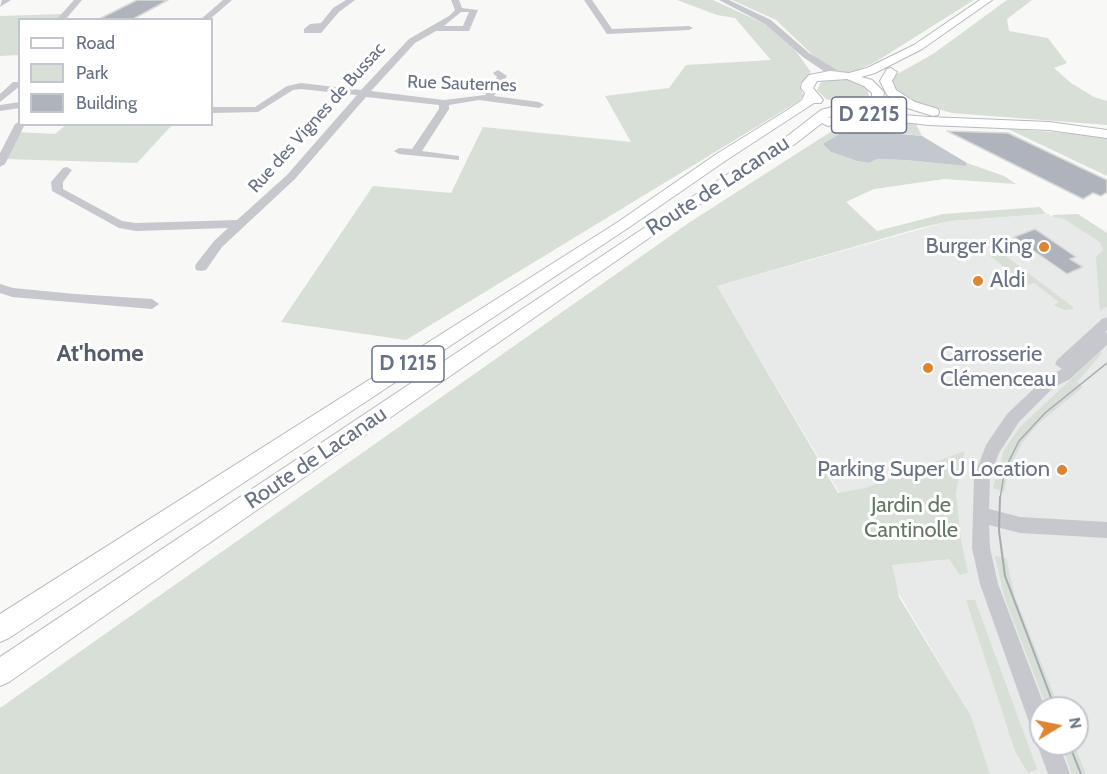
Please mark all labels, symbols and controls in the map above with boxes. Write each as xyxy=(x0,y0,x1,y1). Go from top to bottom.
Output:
legend xyxy=(18,18,213,126)
text: Road xyxy=(76,32,115,54)
street label: Rue des Vignes de Bussac xyxy=(244,39,390,197)
text: Park xyxy=(76,62,108,84)
street label: Rue Sauternes xyxy=(407,71,517,97)
text: Building xyxy=(76,92,137,114)
road number: D 2215 xyxy=(832,97,906,133)
street label: Route de Lacanau xyxy=(642,130,794,242)
place label: Burger King xyxy=(926,234,1032,260)
marker: Burger King xyxy=(1037,240,1051,254)
place label: Aldi xyxy=(990,268,1025,294)
marker: Aldi xyxy=(971,274,985,288)
district label: At'home xyxy=(56,340,144,368)
place label: Carrosserie Clémenceau xyxy=(940,342,1056,394)
road number: D 1215 xyxy=(372,346,444,382)
marker: Carrosserie Clémenceau xyxy=(921,361,935,375)
street label: Route de Lacanau xyxy=(240,401,392,515)
place label: Parking Super U Location xyxy=(817,457,1050,483)
marker: Parking Super U Location xyxy=(1055,463,1069,477)
park label: Jardin de Cantinolle xyxy=(864,493,958,544)
north arrow xyxy=(1029,696,1089,756)
text: N xyxy=(1065,716,1086,730)

